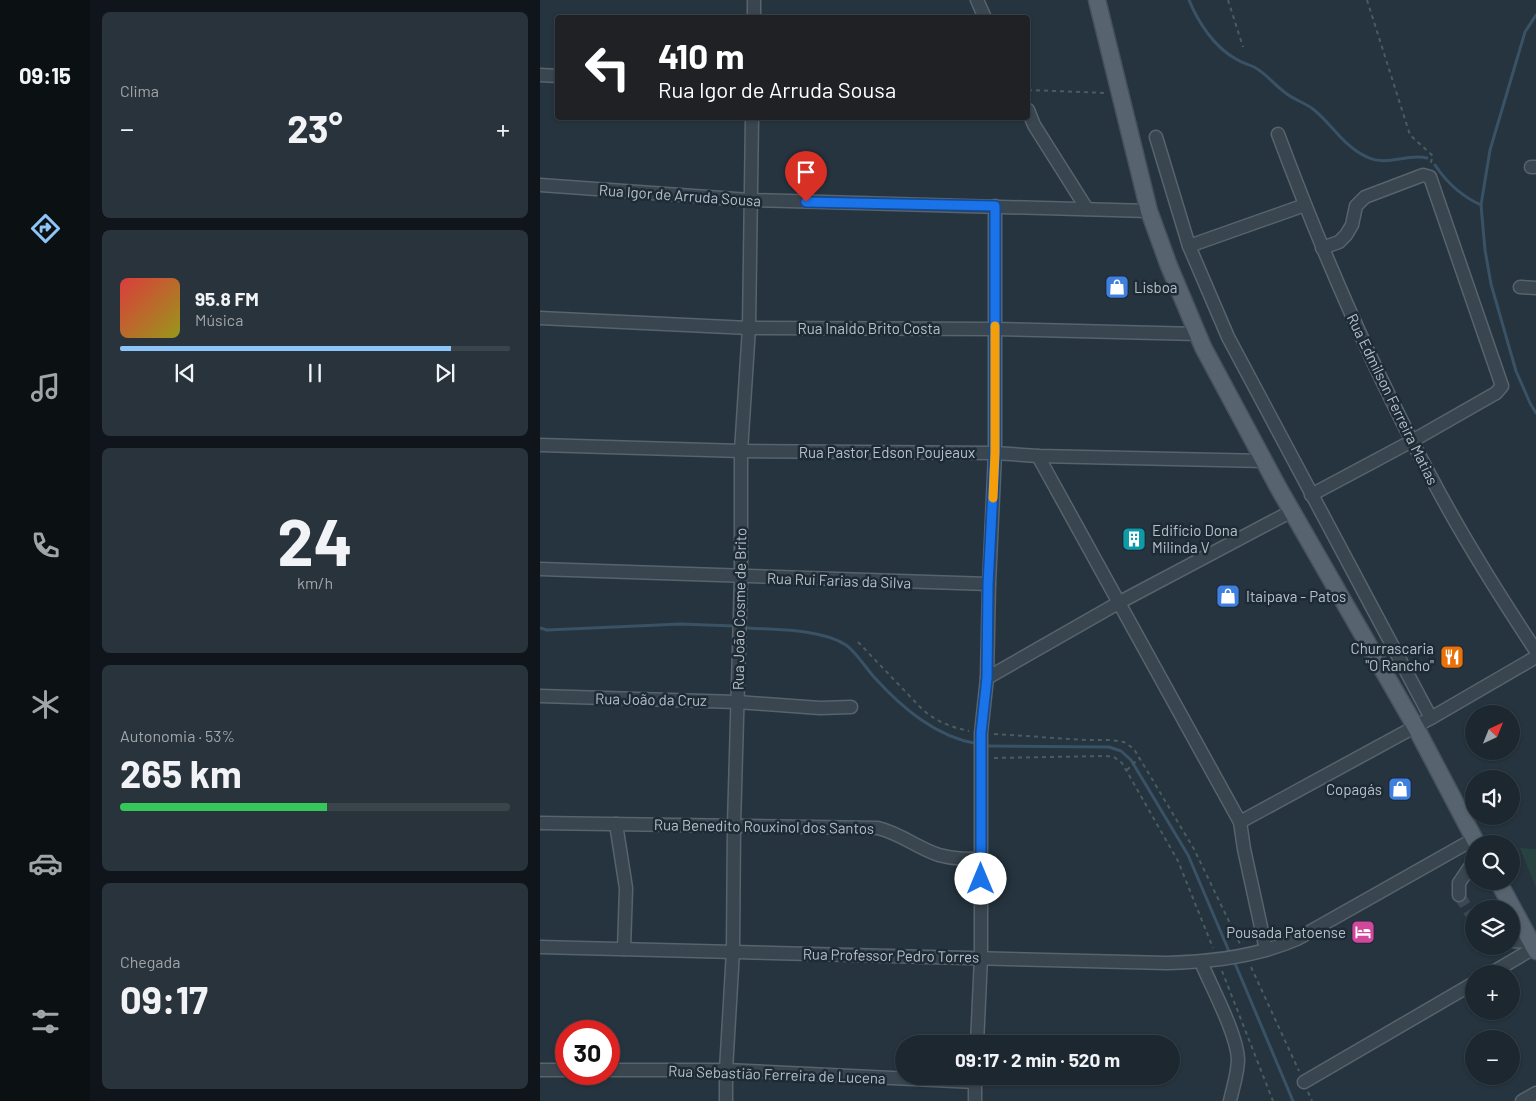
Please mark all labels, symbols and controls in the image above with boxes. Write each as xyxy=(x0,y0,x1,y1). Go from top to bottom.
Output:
text: 410 m xyxy=(658,34,744,76)
icon: left xyxy=(575,35,640,100)
text: 09:15 xyxy=(19,62,71,88)
text: Rua Igor de Arruda Sousa xyxy=(658,76,896,102)
text: Clima xyxy=(120,81,159,100)
text: 23° xyxy=(287,105,343,151)
text: − xyxy=(120,111,134,145)
text: + xyxy=(496,111,510,145)
pin xyxy=(785,151,827,202)
icon: arrive xyxy=(792,158,820,186)
street label: Rua Igor de Arruda Sousa xyxy=(598,180,762,210)
icon: directions xyxy=(28,211,63,246)
shop icon: Lisboa xyxy=(1104,274,1130,300)
place label: Lisboa xyxy=(1134,278,1178,296)
text: 95.8 FM xyxy=(195,287,259,310)
text: Música xyxy=(195,310,243,329)
street label: Rua Edmilson Ferreira Matias xyxy=(1344,310,1442,488)
street label: Rua Inaldo Brito Costa xyxy=(797,319,941,337)
icon: previous xyxy=(171,359,199,387)
icon: pause xyxy=(301,359,329,387)
icon: next xyxy=(431,359,459,387)
icon: music xyxy=(28,370,63,405)
street label: Rua Pastor Edson Poujeaux xyxy=(799,443,975,461)
text: 24 xyxy=(277,501,353,579)
place label: Edifício Dona Milinda V xyxy=(1152,521,1238,556)
building icon: Edifício Dona Milinda V xyxy=(1121,526,1147,552)
icon: phone xyxy=(28,528,63,563)
street label: Rua João Cosme de Brito xyxy=(729,528,749,690)
street label: Rua Rui Farias da Silva xyxy=(767,568,911,592)
text: km/h xyxy=(297,573,333,592)
shop icon: Itaipava - Patos xyxy=(1215,583,1241,609)
place label: Itaipava - Patos xyxy=(1246,587,1346,605)
place label: Churrascaria "O Rancho" xyxy=(1351,639,1434,674)
restaurant icon: Churrascaria "O Rancho" xyxy=(1439,644,1465,670)
icon: climate xyxy=(28,687,63,722)
street label: Rua João da Cruz xyxy=(595,689,707,709)
north arrow xyxy=(1465,705,1520,760)
map controls xyxy=(1465,705,1520,1085)
text: Autonomia · 53% xyxy=(120,726,235,745)
text: 265 km xyxy=(120,750,242,796)
button: sound xyxy=(1465,770,1520,825)
shop icon: Copagás xyxy=(1387,776,1413,802)
place label: Copagás xyxy=(1326,780,1382,798)
street label: Rua Benedito Rouxinol dos Santos xyxy=(654,815,874,837)
button: search xyxy=(1465,835,1520,890)
icon: car xyxy=(28,846,63,881)
position arrow xyxy=(954,852,1006,904)
button: layers xyxy=(1465,900,1520,955)
hotel icon: Pousada Patoense xyxy=(1350,919,1376,945)
place label: Pousada Patoense xyxy=(1226,923,1346,941)
street label: Rua Professor Pedro Torres xyxy=(803,944,979,966)
text: Chegada xyxy=(120,952,180,971)
button: + xyxy=(1465,965,1520,1020)
text: 09:17 xyxy=(120,976,208,1022)
icon: filters xyxy=(28,1004,63,1039)
speed limit sign: 30 xyxy=(555,1020,620,1085)
button: − xyxy=(1465,1030,1520,1085)
text: 09:17 · 2 min · 520 m xyxy=(955,1048,1120,1071)
street label: Rua Sebastião Ferreira de Lucena xyxy=(668,1061,886,1087)

